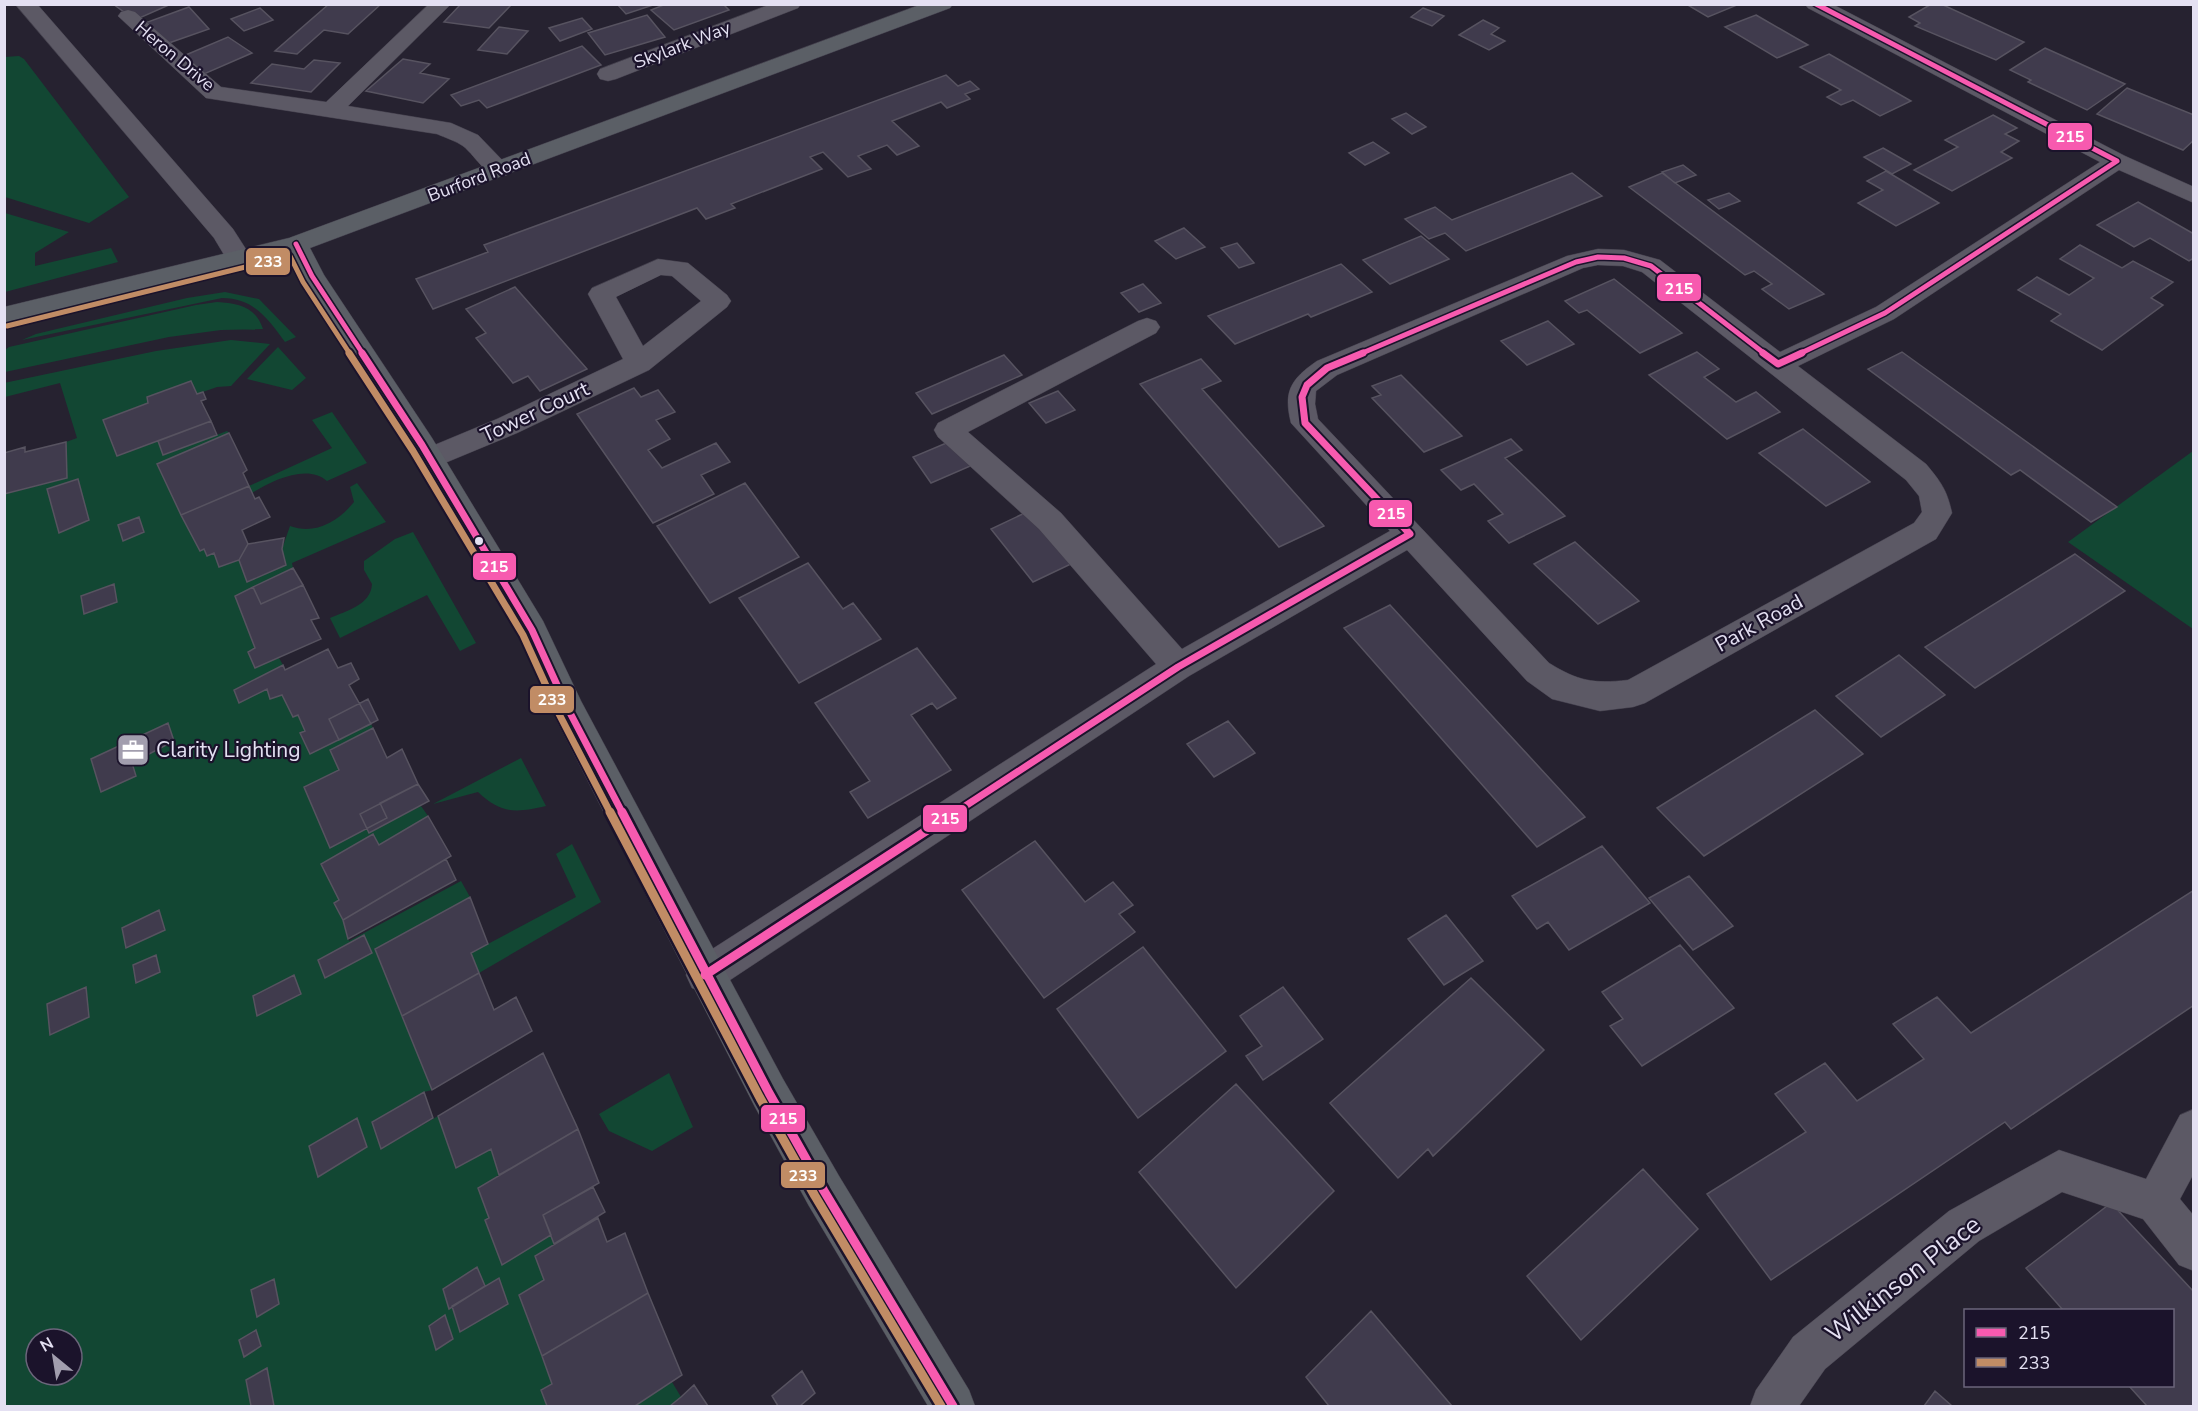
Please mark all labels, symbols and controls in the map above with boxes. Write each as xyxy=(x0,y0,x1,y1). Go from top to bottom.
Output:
street label: Skylark Way xyxy=(630,15,734,74)
street label: Heron Drive xyxy=(130,16,220,96)
line badge: 215 xyxy=(2047,122,2093,151)
text: 215 xyxy=(2056,126,2084,148)
street label: Burford Road xyxy=(424,146,534,208)
line badge: 233 xyxy=(245,247,291,276)
text: 233 xyxy=(254,251,282,273)
line badge: 215 xyxy=(1656,273,1702,302)
text: 215 xyxy=(1665,278,1693,300)
street label: Tower Court xyxy=(476,374,594,449)
line badge: 215 xyxy=(1368,499,1413,528)
text: 215 xyxy=(1377,503,1405,525)
unlabelled marker xyxy=(473,535,485,547)
line badge: 215 xyxy=(472,552,517,581)
text: 215 xyxy=(480,556,508,578)
street label: Park Road xyxy=(1710,587,1808,659)
line badge: 233 xyxy=(529,685,575,714)
text: 233 xyxy=(538,689,566,711)
office icon: Clarity Lighting xyxy=(115,732,151,768)
place label: Clarity Lighting xyxy=(156,736,301,764)
line badge: 215 xyxy=(922,804,968,833)
text: 215 xyxy=(931,808,959,830)
line badge: 215 xyxy=(760,1104,806,1133)
text: 215 xyxy=(769,1108,797,1130)
line badge: 233 xyxy=(780,1161,826,1189)
text: 233 xyxy=(789,1165,817,1187)
street label: Wilkinson Place xyxy=(1818,1207,1988,1351)
legend xyxy=(1964,1309,2174,1387)
text: 215 xyxy=(2018,1321,2050,1345)
north arrow xyxy=(24,1327,84,1387)
text: N xyxy=(36,1332,58,1357)
text: 233 xyxy=(2018,1351,2050,1375)

